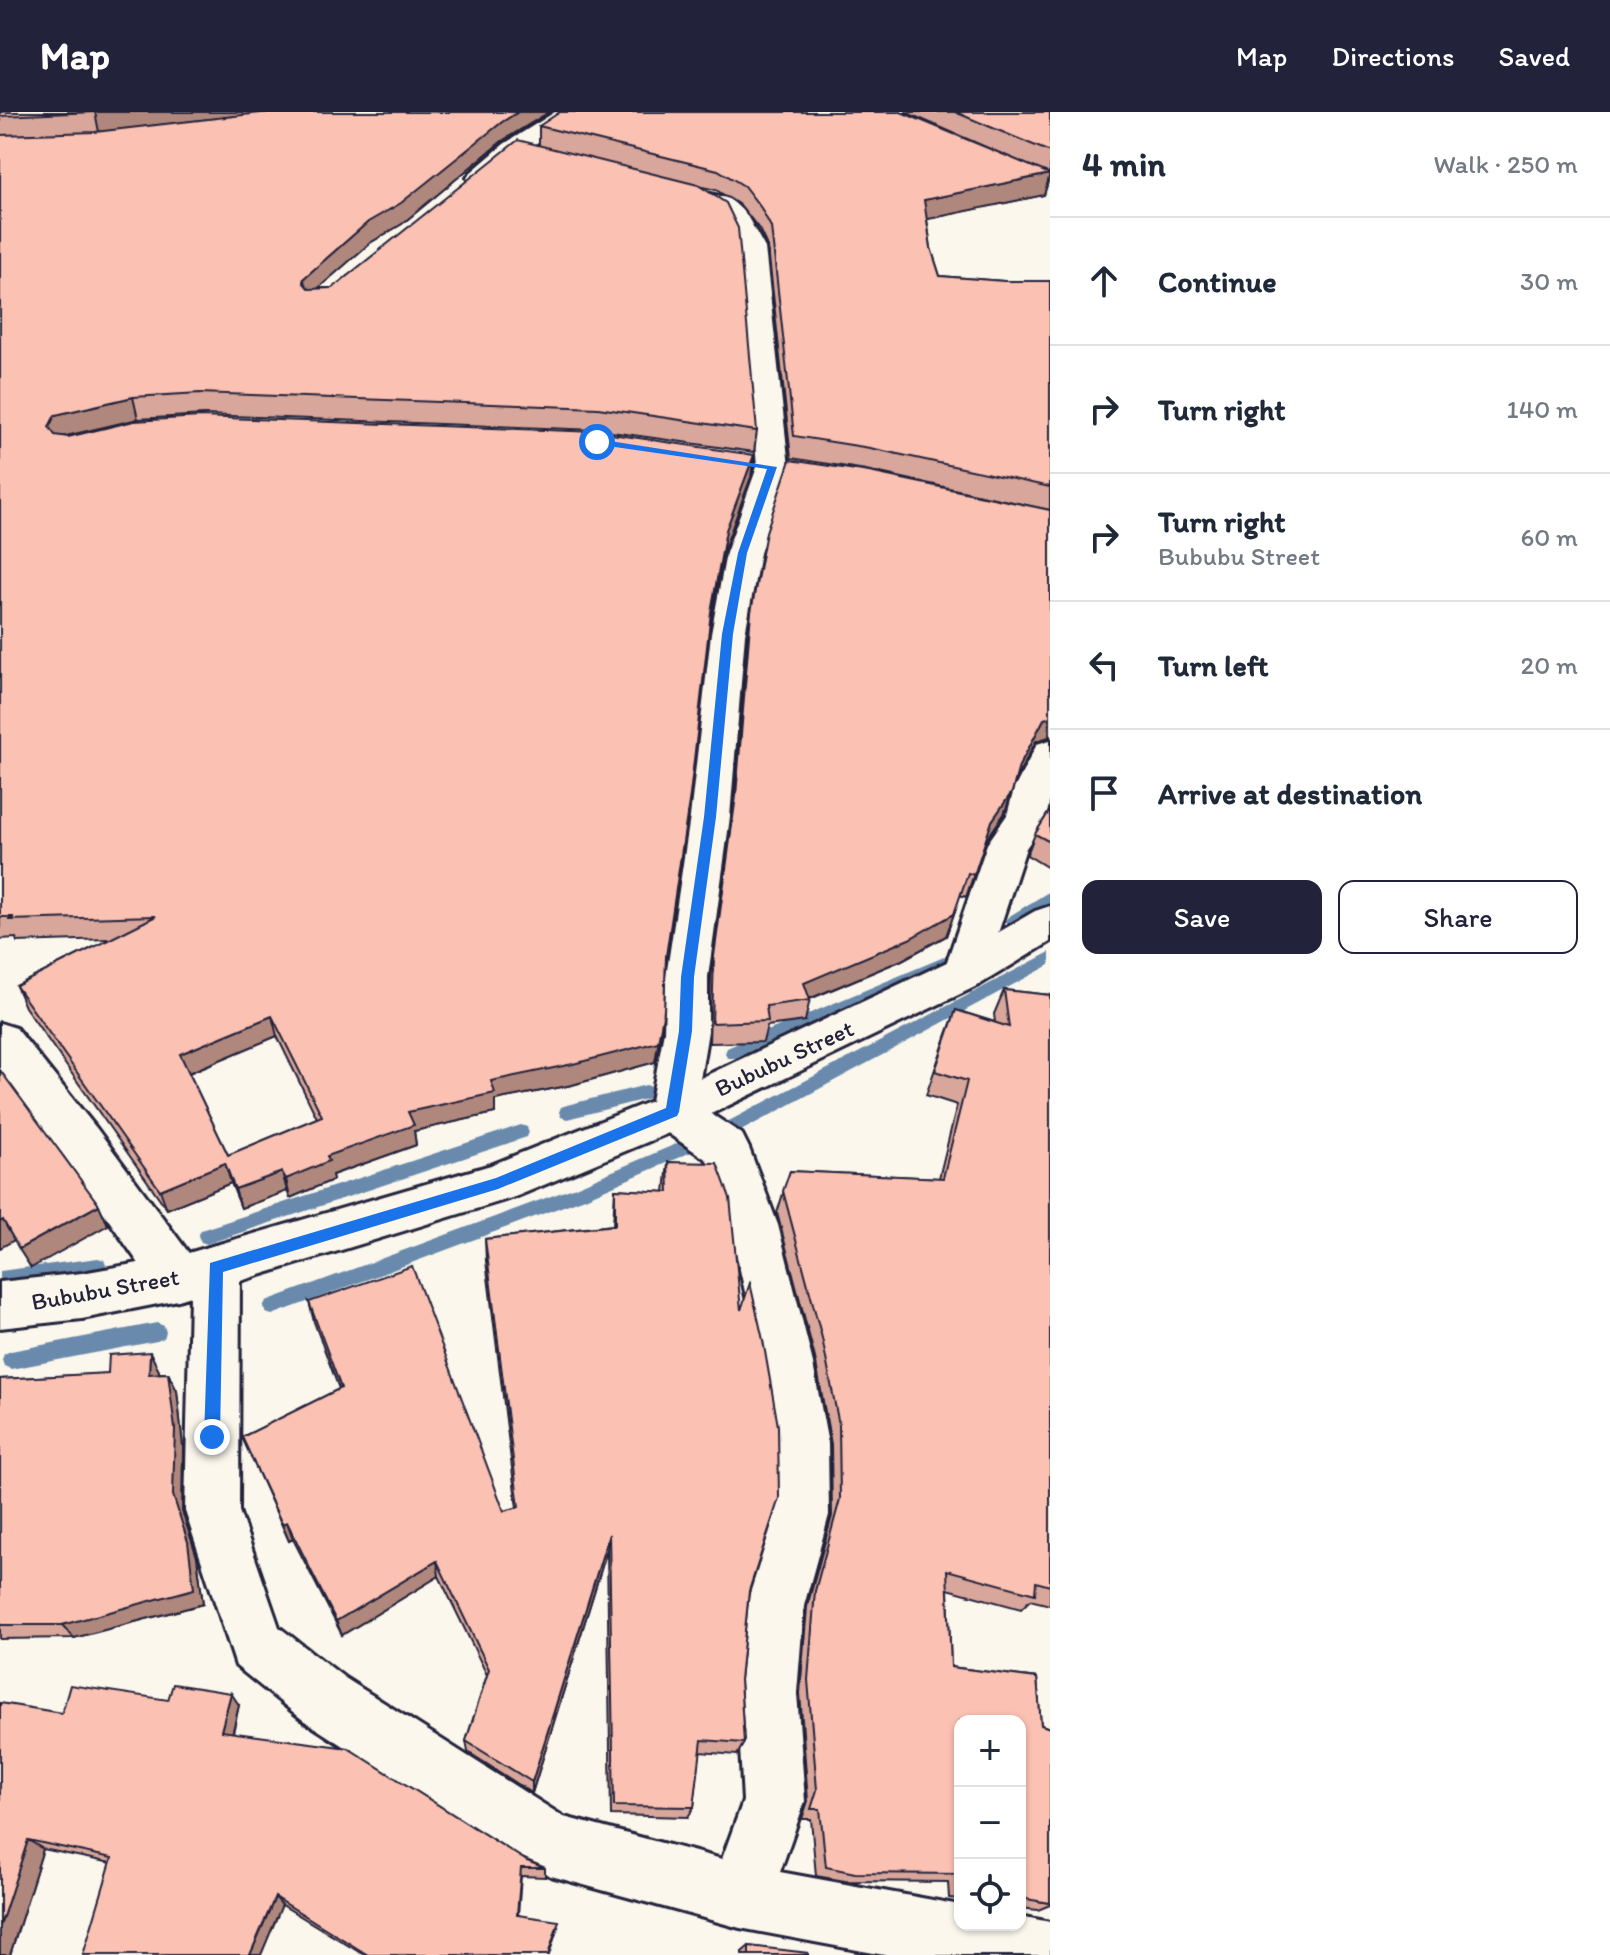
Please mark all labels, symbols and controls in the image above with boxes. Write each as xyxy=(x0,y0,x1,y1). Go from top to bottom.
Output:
text: Map xyxy=(40,33,110,79)
text: Map xyxy=(1236,39,1287,73)
text: Directions xyxy=(1331,39,1455,73)
text: Saved xyxy=(1499,39,1570,73)
text: 4 min xyxy=(1082,144,1166,185)
text: Walk · 250 m xyxy=(1434,148,1578,180)
icon: ahead xyxy=(1082,259,1126,303)
text: Continue xyxy=(1158,263,1277,300)
text: 30 m xyxy=(1520,265,1578,297)
icon: right xyxy=(1082,387,1126,431)
text: Turn right xyxy=(1158,391,1286,428)
text: 140 m xyxy=(1507,393,1578,425)
route start xyxy=(579,424,615,460)
text: Turn right xyxy=(1158,503,1286,540)
icon: right xyxy=(1082,515,1126,559)
text: 60 m xyxy=(1521,521,1578,553)
text: Bububu Street xyxy=(1158,540,1320,572)
icon: left xyxy=(1082,643,1126,687)
text: Turn left xyxy=(1158,647,1269,684)
text: 20 m xyxy=(1521,649,1578,681)
icon: arrive xyxy=(1082,771,1126,815)
text: Arrive at destination xyxy=(1158,775,1422,812)
button: Save xyxy=(1082,880,1322,954)
button: Share xyxy=(1338,880,1578,954)
street label: Bububu Street xyxy=(710,1013,858,1103)
street label: Bububu Street xyxy=(29,1262,181,1316)
route end xyxy=(194,1419,230,1455)
map controls xyxy=(954,1715,1026,1931)
button: + xyxy=(954,1715,1026,1787)
button: − xyxy=(954,1787,1026,1859)
button: locate xyxy=(954,1859,1026,1931)

